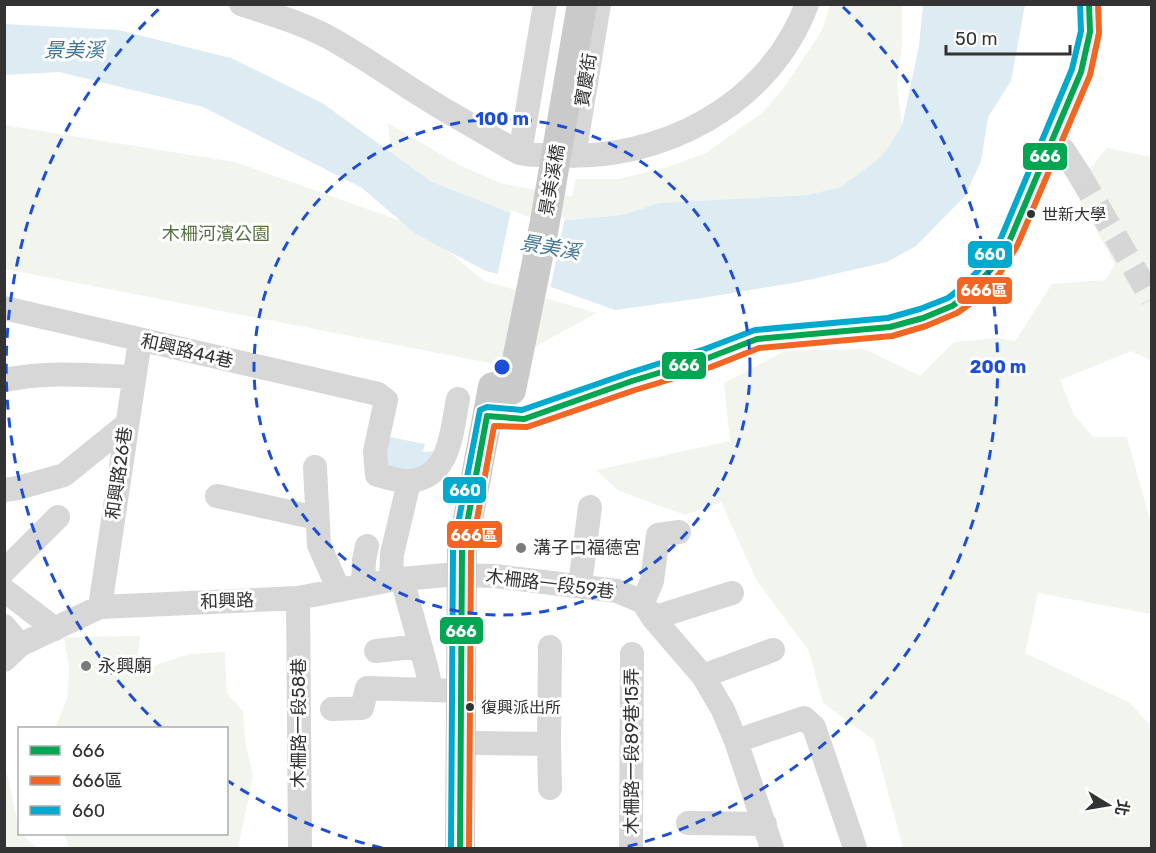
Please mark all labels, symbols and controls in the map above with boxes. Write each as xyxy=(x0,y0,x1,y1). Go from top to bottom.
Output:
scale bar xyxy=(946,18,1070,56)
text: 50 m xyxy=(955,28,998,50)
water label: 景美溪 xyxy=(44,38,107,62)
street label: 寶慶街 xyxy=(571,52,601,108)
text: 100 m xyxy=(475,108,529,130)
line badge: 666 xyxy=(1022,142,1068,171)
street label: 景美溪橋 xyxy=(535,143,569,217)
text: 666 xyxy=(1029,147,1061,166)
place label: 世新大學 xyxy=(1042,205,1106,224)
marker: 世新大學 xyxy=(1025,208,1037,220)
park label: 木柵河濱公園 xyxy=(162,223,270,245)
water label: 景美溪 xyxy=(518,230,585,265)
line badge: 660 xyxy=(967,240,1013,269)
text: 660 xyxy=(974,245,1006,264)
line badge: 666區 xyxy=(956,276,1013,305)
text: 666區 xyxy=(960,281,1008,300)
street label: 和興路44巷 xyxy=(139,330,235,372)
line badge: 666 xyxy=(661,351,707,380)
text: 666 xyxy=(668,356,700,375)
text: 200 m xyxy=(970,356,1026,378)
centre of rings xyxy=(492,357,512,377)
street label: 和興路26巷 xyxy=(102,425,136,521)
line badge: 660 xyxy=(442,476,487,504)
text: 660 xyxy=(449,481,481,500)
line badge: 666區 xyxy=(446,520,503,549)
text: 666區 xyxy=(450,526,498,545)
place label: 溝子口福德宮 xyxy=(533,537,641,559)
marker: 溝子口福德宮 xyxy=(514,541,528,555)
street label: 木柵路一段59巷 xyxy=(484,565,616,603)
street label: 和興路 xyxy=(200,589,254,613)
line badge: 666 xyxy=(439,616,484,645)
text: 666 xyxy=(445,622,477,641)
place label: 永興廟 xyxy=(98,655,152,677)
street label: 木柵路一段58巷 xyxy=(288,658,310,788)
marker: 永興廟 xyxy=(79,659,93,673)
street label: 木柵路一段89巷15弄 xyxy=(621,668,643,834)
place label: 復興派出所 xyxy=(481,698,561,717)
marker: 復興派出所 xyxy=(464,701,476,713)
legend xyxy=(18,727,228,835)
text: 666 xyxy=(72,740,105,762)
text: 666區 xyxy=(72,770,123,792)
north arrow xyxy=(1078,775,1138,835)
text: 北 xyxy=(1111,798,1133,817)
text: 660 xyxy=(72,800,105,822)

